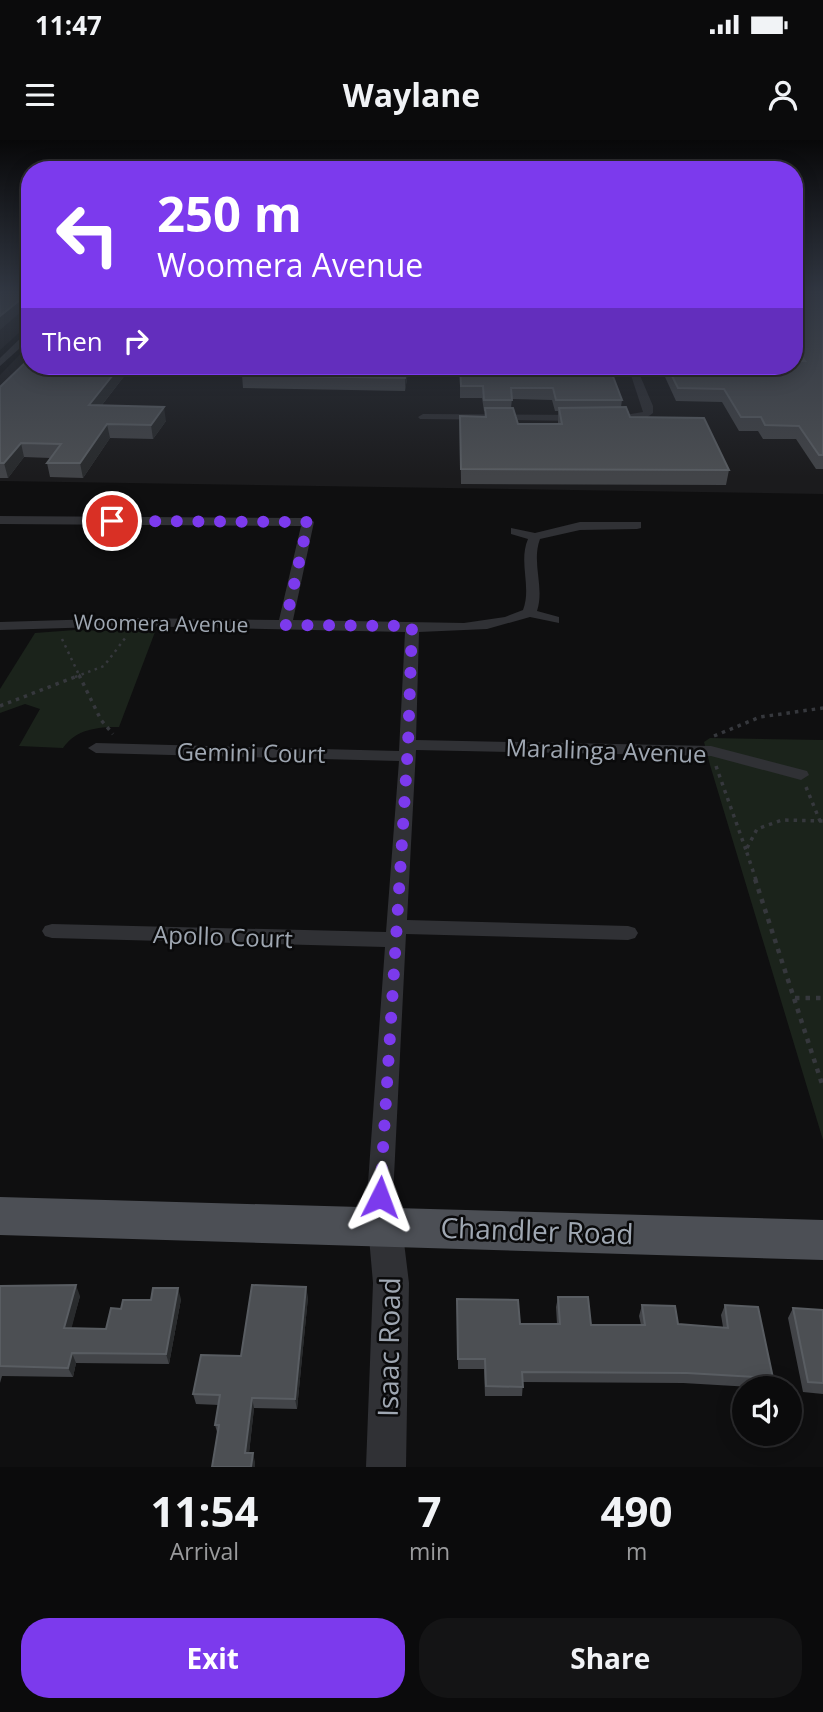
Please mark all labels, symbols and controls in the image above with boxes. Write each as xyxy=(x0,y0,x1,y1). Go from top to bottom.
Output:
text: 11:47 xyxy=(35,7,102,43)
text: Waylane xyxy=(343,73,480,116)
icon: menu xyxy=(21,76,59,114)
icon: person xyxy=(764,76,802,114)
text: 250 m xyxy=(157,180,302,246)
icon: left xyxy=(42,189,133,280)
text: Woomera Avenue xyxy=(157,243,423,286)
icon: right xyxy=(117,322,155,360)
text: Then xyxy=(42,323,103,359)
pin xyxy=(82,491,142,551)
icon: arrive xyxy=(93,502,131,540)
street label: Woomera Avenue xyxy=(73,607,249,639)
street label: Maralinga Avenue xyxy=(505,730,707,770)
street label: Gemini Court xyxy=(176,734,326,770)
street label: Apollo Court xyxy=(153,917,293,955)
position arrow xyxy=(343,1160,417,1234)
street label: Chandler Road xyxy=(440,1208,634,1252)
street label: Isaac Road xyxy=(368,1277,408,1417)
map controls xyxy=(732,1376,802,1446)
button: sound xyxy=(732,1376,802,1446)
text: 11:54 xyxy=(150,1482,258,1539)
text: 7 xyxy=(417,1482,442,1539)
text: 490 xyxy=(601,1482,673,1539)
text: Arrival xyxy=(170,1535,239,1567)
text: min xyxy=(409,1535,450,1567)
text: m xyxy=(626,1535,647,1567)
button: Exit xyxy=(21,1618,405,1698)
button: Share xyxy=(419,1618,802,1698)

